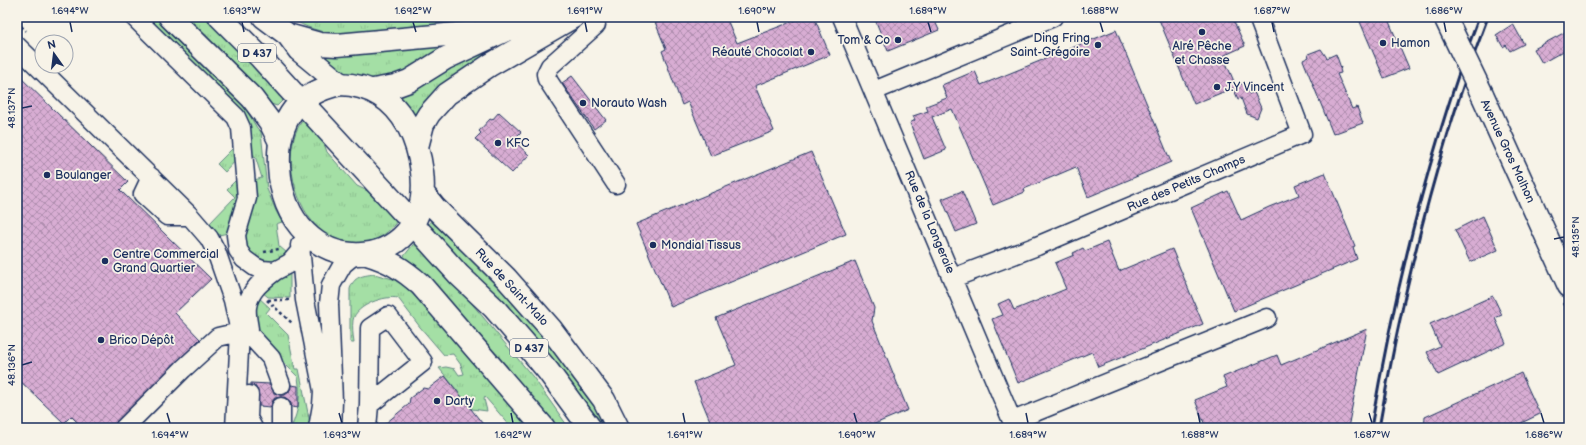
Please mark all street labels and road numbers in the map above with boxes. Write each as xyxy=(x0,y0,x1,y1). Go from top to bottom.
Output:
road number: D 437 xyxy=(238,44,276,62)
street label: Avenue Gros Malhon xyxy=(1477,97,1538,206)
street label: Rue des Petits Champs xyxy=(1125,152,1248,215)
street label: Rue de la Longeraie xyxy=(901,168,958,276)
street label: Rue de Saint-Malo xyxy=(472,245,552,329)
road number: D 437 xyxy=(510,339,548,357)

